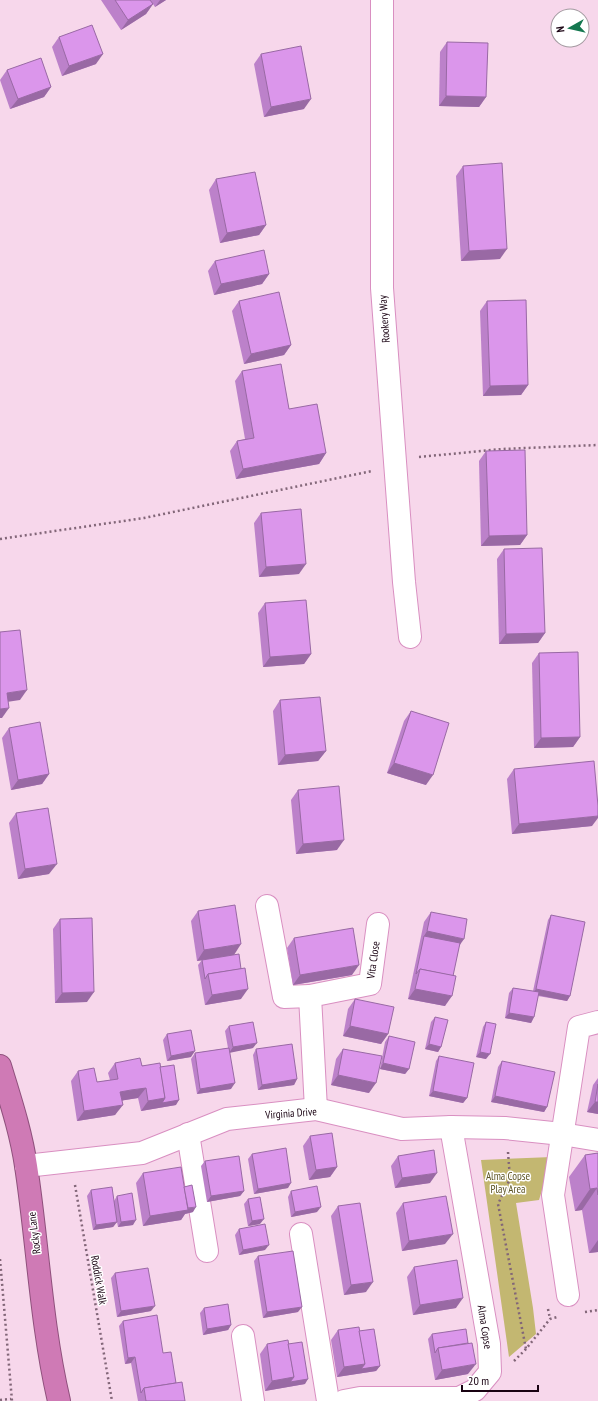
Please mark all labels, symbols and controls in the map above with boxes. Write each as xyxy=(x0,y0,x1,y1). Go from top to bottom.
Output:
north arrow xyxy=(550,8,590,48)
text: N xyxy=(553,25,567,33)
street label: Rookery Way xyxy=(375,294,393,343)
street label: Vita Close xyxy=(363,940,383,981)
street label: Virginia Drive xyxy=(264,1104,318,1122)
park label: Alma Copse Play Area xyxy=(486,1169,531,1196)
street label: Rocky Lane xyxy=(24,1211,44,1255)
street label: Roddick Walk xyxy=(88,1254,110,1306)
street label: Alma Copse xyxy=(475,1304,495,1350)
scale bar xyxy=(462,1367,538,1393)
text: 20 m xyxy=(468,1373,489,1388)

